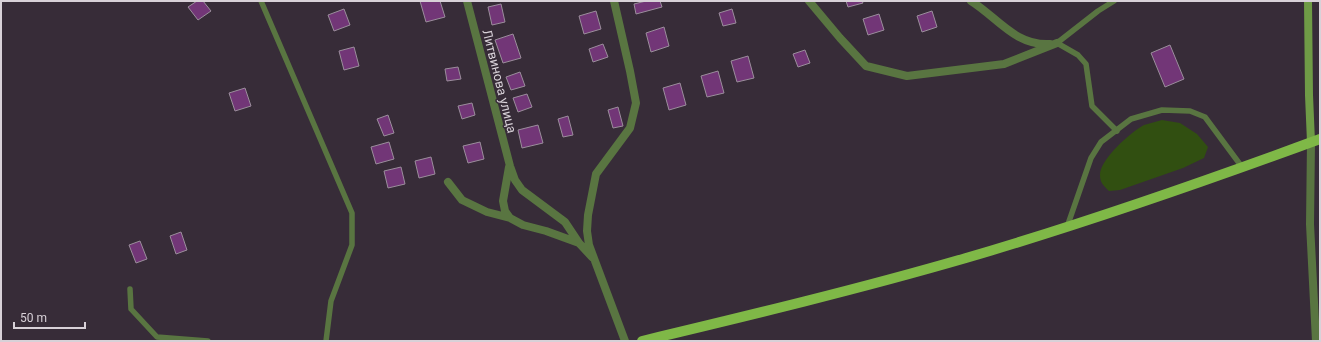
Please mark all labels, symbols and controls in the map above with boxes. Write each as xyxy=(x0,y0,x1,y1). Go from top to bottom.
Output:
street label: Литвинова улица xyxy=(479,28,520,134)
scale bar xyxy=(14,304,85,330)
text: 50 m xyxy=(20,311,47,325)

